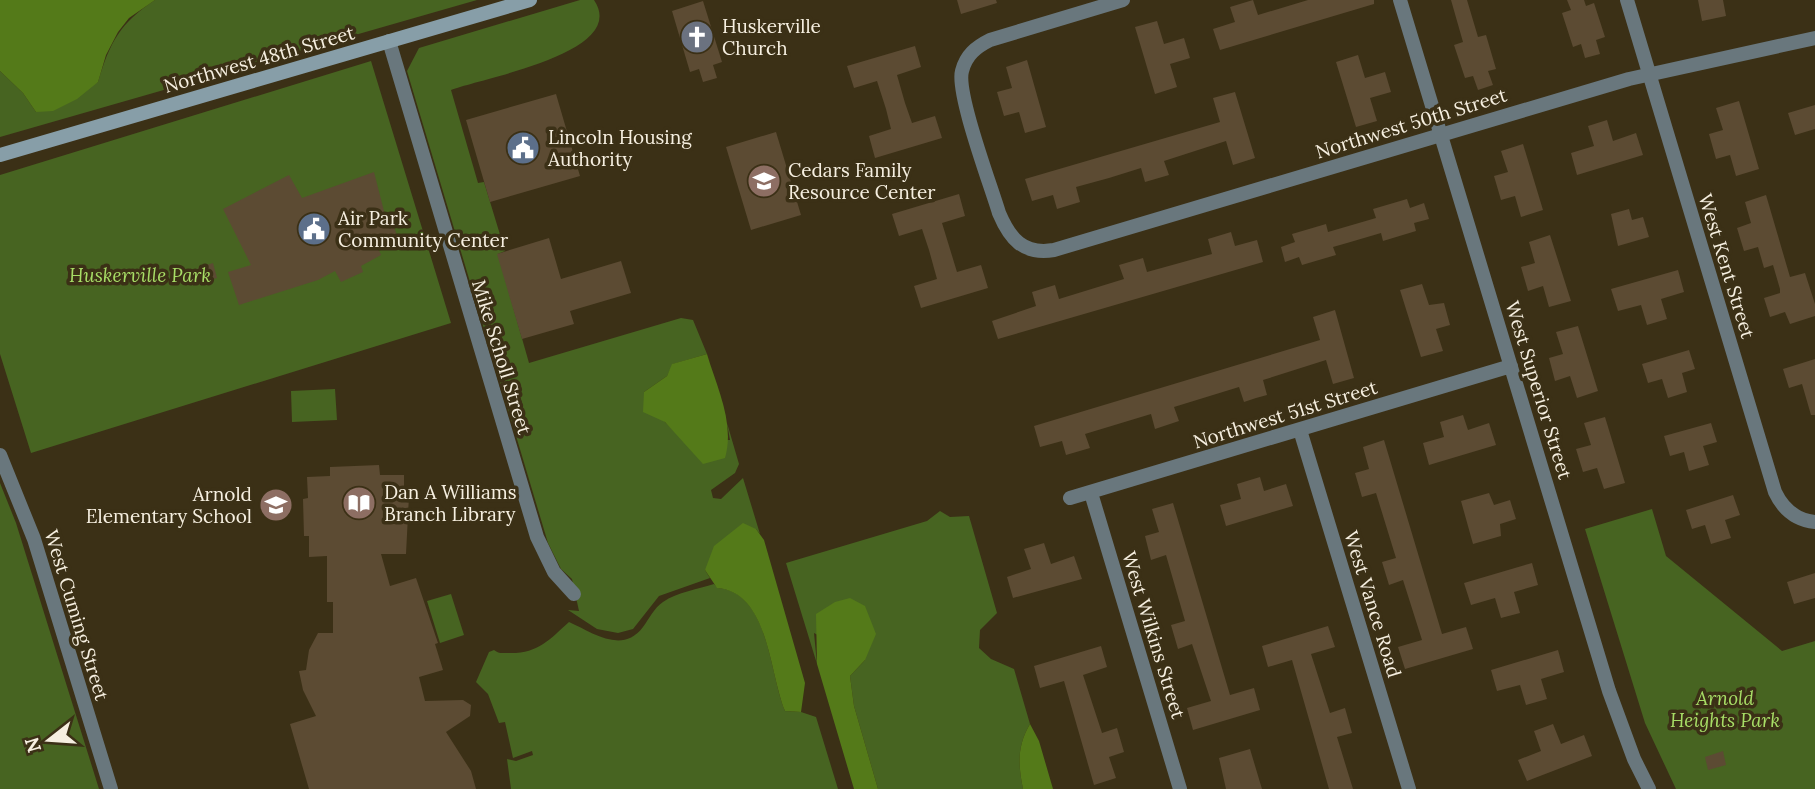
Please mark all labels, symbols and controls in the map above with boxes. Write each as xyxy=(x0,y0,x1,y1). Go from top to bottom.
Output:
place label: Huskerville Church xyxy=(722,14,821,60)
church icon: Huskerville Church xyxy=(678,18,716,56)
street label: Northwest 48th Street xyxy=(161,20,358,98)
street label: Northwest 50th Street xyxy=(1313,82,1510,164)
place label: Lincoln Housing Authority xyxy=(547,125,692,171)
public building icon: Lincoln Housing Authority xyxy=(504,129,542,167)
place label: Cedars Family Resource Center xyxy=(788,158,936,204)
school or university icon: Cedars Family Resource Center xyxy=(745,162,783,200)
street label: West Kent Street xyxy=(1694,191,1761,342)
place label: Air Park Community Center xyxy=(337,206,509,252)
public building icon: Air Park Community Center xyxy=(295,210,333,248)
park label: Huskerville Park xyxy=(69,263,211,287)
street label: Mike Scholl Street xyxy=(467,277,537,438)
street label: West Superior Street xyxy=(1500,298,1578,483)
street label: Northwest 51st Street xyxy=(1190,374,1381,453)
place label: Dan A Williams Branch Library xyxy=(384,480,517,526)
place label: Arnold Elementary School xyxy=(86,482,252,528)
library icon: Dan A Williams Branch Library xyxy=(340,484,378,522)
school or university icon: Arnold Elementary School xyxy=(257,486,295,524)
street label: West Cuming Street xyxy=(40,527,115,704)
street label: West Vance Road xyxy=(1339,528,1407,680)
street label: West Wilkins Street xyxy=(1117,549,1191,722)
park label: Arnold Heights Park xyxy=(1670,686,1780,732)
north arrow xyxy=(14,705,84,775)
text: N xyxy=(19,734,46,756)

